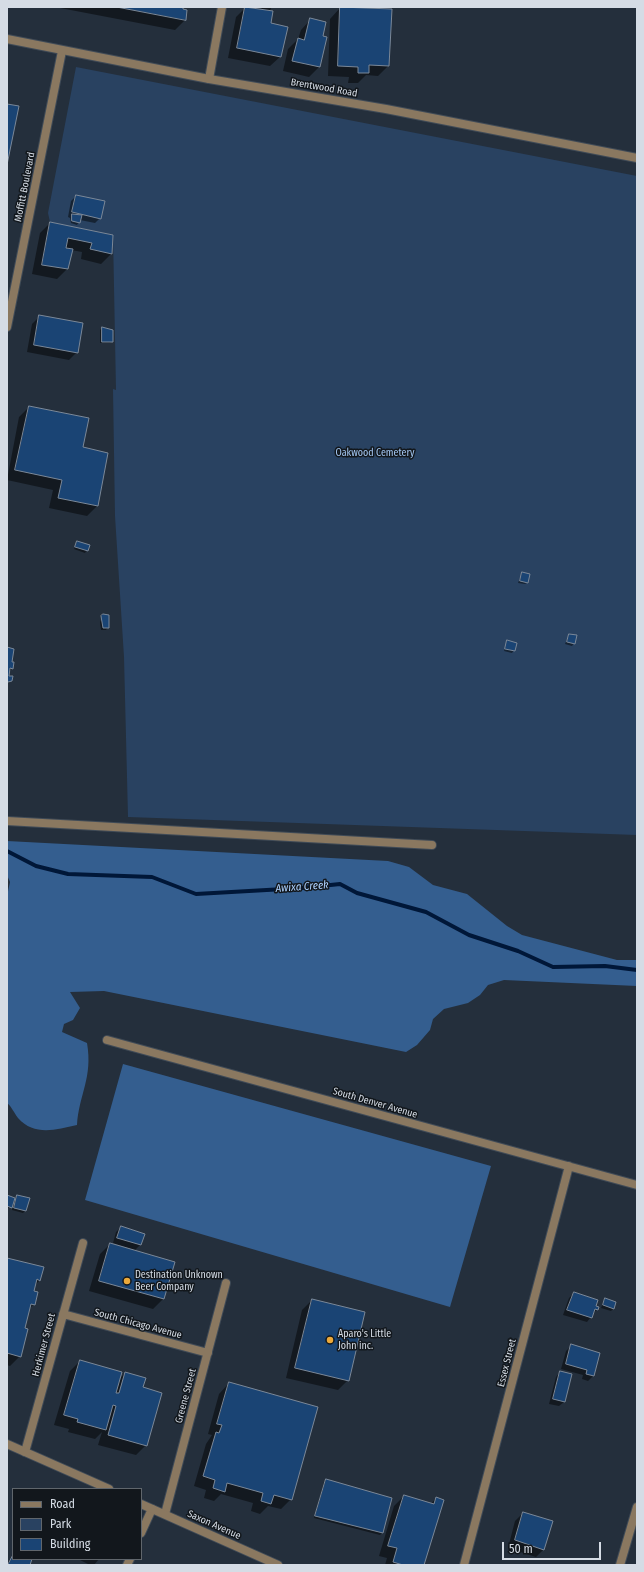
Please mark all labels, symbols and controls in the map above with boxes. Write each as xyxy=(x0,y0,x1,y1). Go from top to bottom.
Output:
street label: Brentwood Road xyxy=(290,76,358,100)
street label: Moffitt Boulevard xyxy=(12,151,38,223)
park label: Oakwood Cemetery xyxy=(336,447,414,459)
water label: Awixa Creek xyxy=(275,879,329,895)
street label: South Denver Avenue xyxy=(331,1085,419,1121)
place label: Destination Unknown Beer Company xyxy=(135,1269,223,1292)
marker: Destination Unknown Beer Company xyxy=(122,1276,132,1286)
street label: South Chicago Avenue xyxy=(93,1307,183,1341)
street label: Herkimer Street xyxy=(30,1312,58,1378)
place label: Aparo's Little John inc. xyxy=(338,1328,391,1352)
marker: Aparo's Little John inc. xyxy=(325,1335,335,1345)
street label: Essex Street xyxy=(495,1338,519,1388)
street label: Greene Street xyxy=(173,1367,199,1425)
legend xyxy=(12,1488,142,1560)
text: Road xyxy=(50,1497,75,1511)
street label: Saxon Avenue xyxy=(185,1508,243,1542)
text: Park xyxy=(50,1517,71,1531)
scale bar xyxy=(504,1534,603,1560)
text: Building xyxy=(50,1537,90,1551)
text: 50 m xyxy=(509,1542,533,1556)

